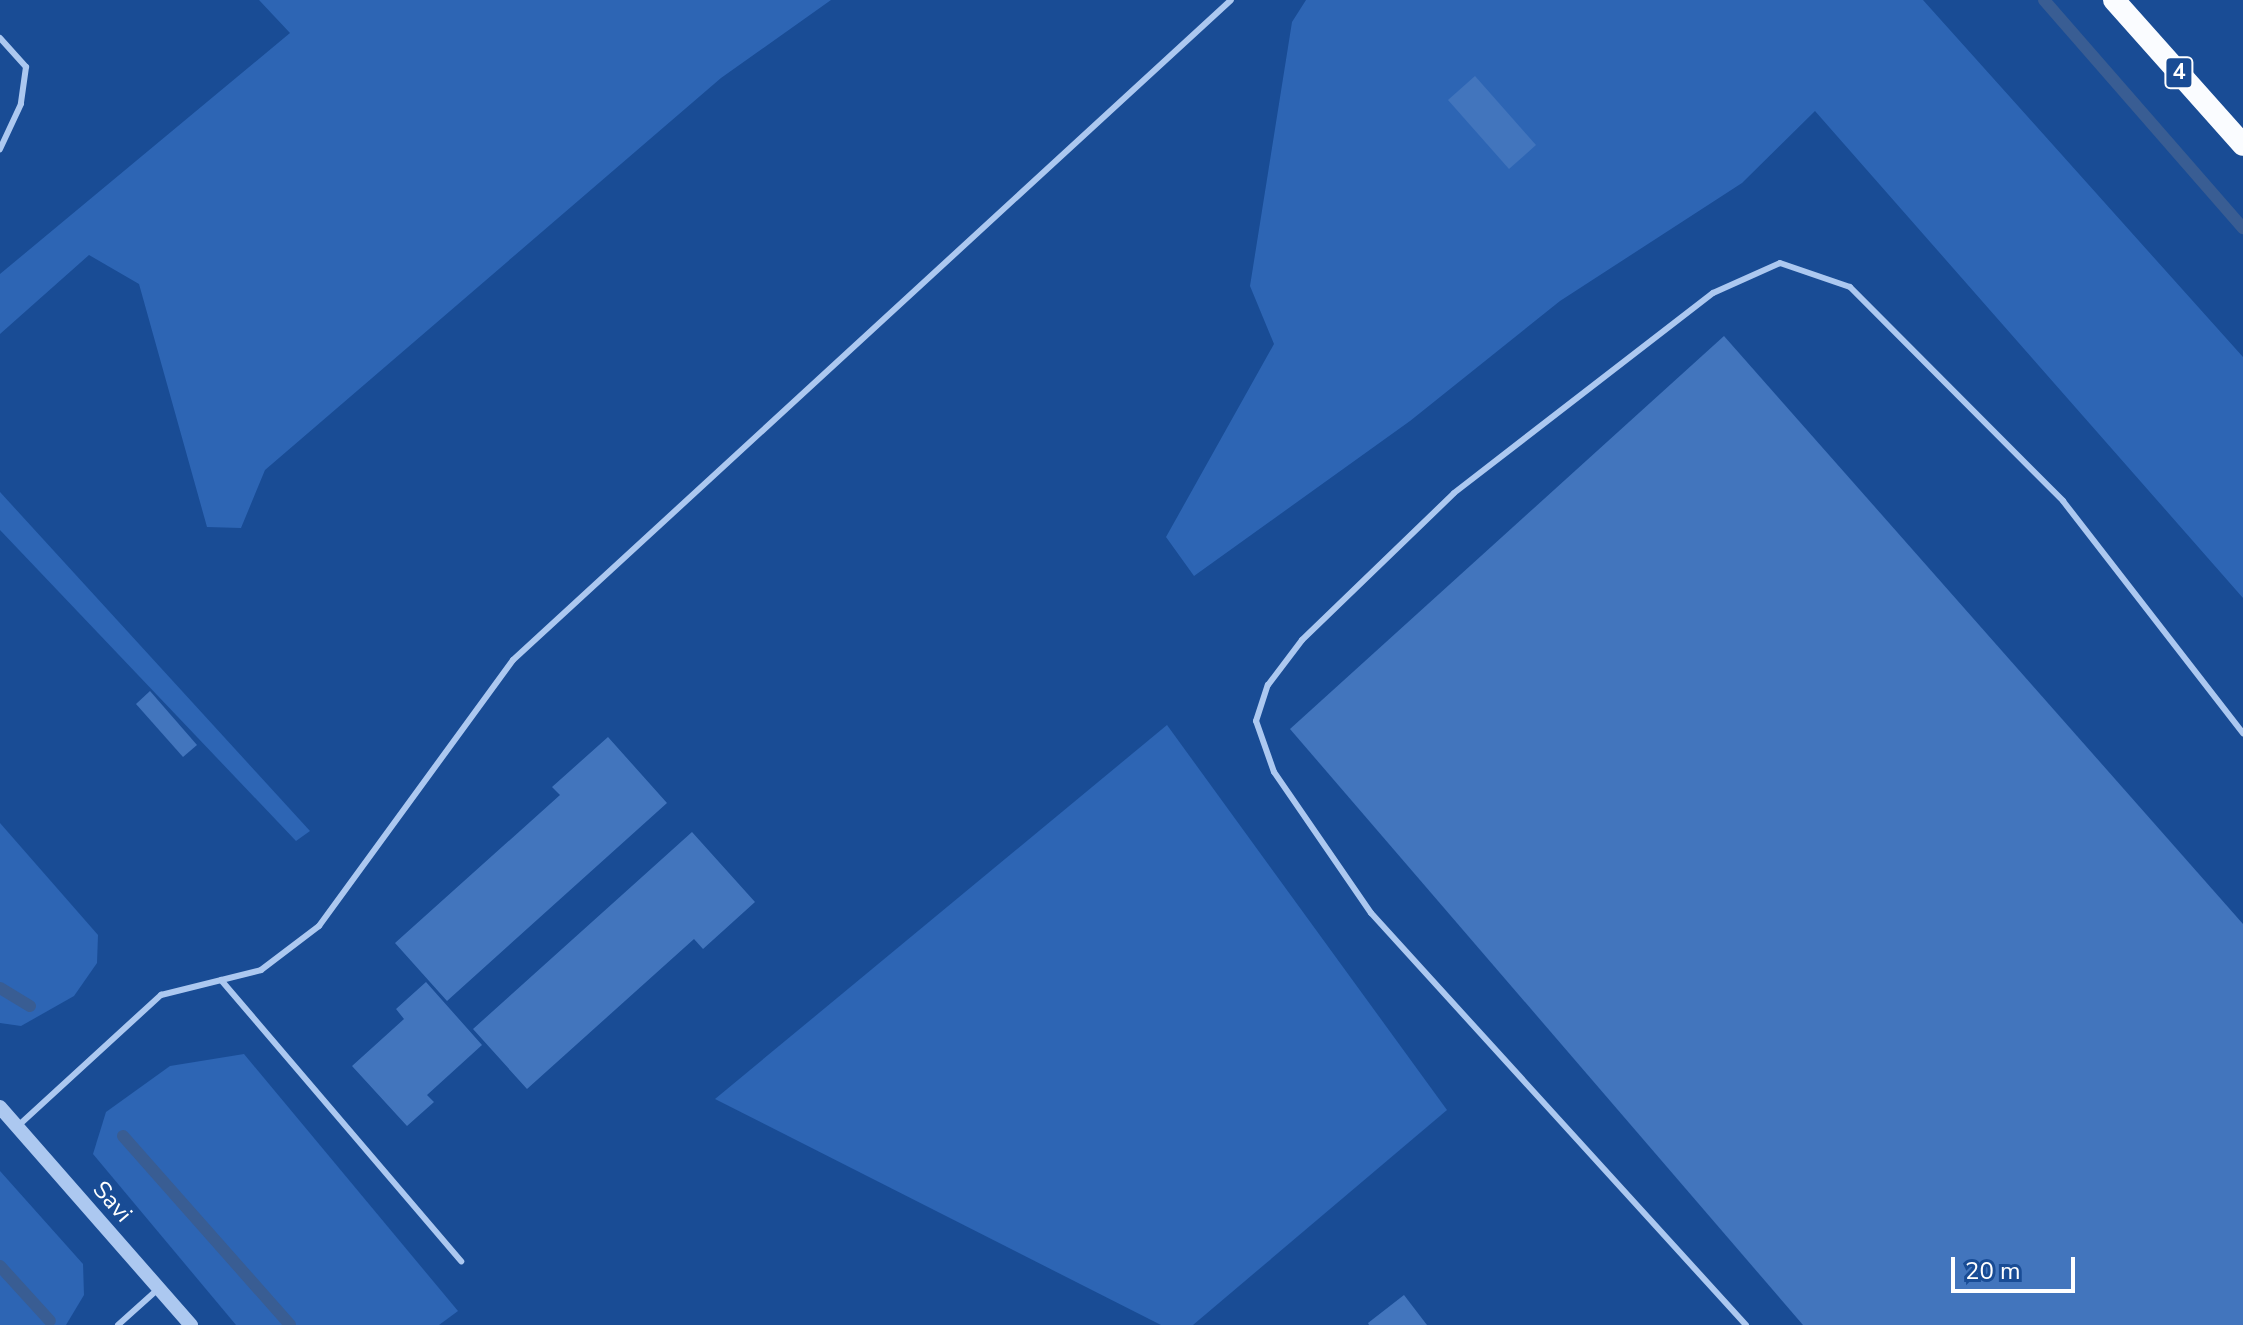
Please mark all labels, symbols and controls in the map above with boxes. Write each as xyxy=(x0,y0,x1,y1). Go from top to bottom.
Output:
road number: 4 xyxy=(2163,55,2195,91)
street label: Savi xyxy=(86,1175,138,1229)
scale bar xyxy=(1955,1241,2079,1291)
text: 20 m xyxy=(1965,1255,2021,1287)

